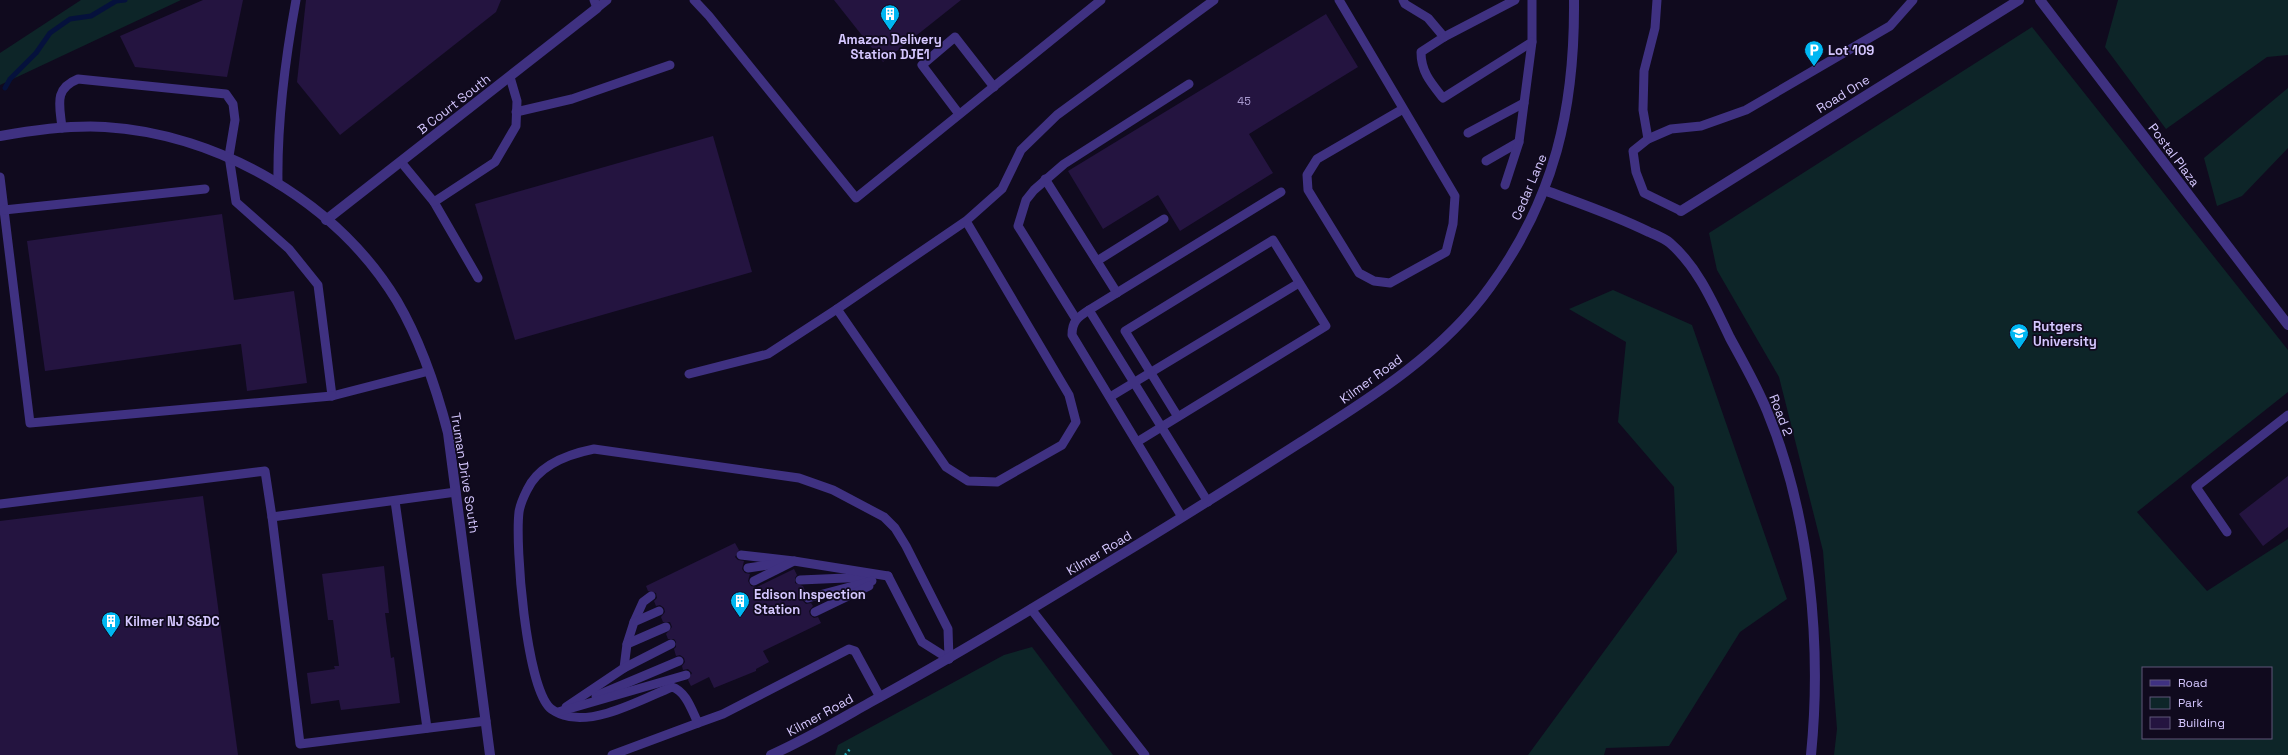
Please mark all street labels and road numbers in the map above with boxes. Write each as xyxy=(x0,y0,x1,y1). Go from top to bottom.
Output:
street label: B Court South xyxy=(414,70,494,138)
street label: Road One xyxy=(1813,71,1873,117)
street label: Postal Plaza xyxy=(2145,120,2204,190)
street label: Cedar Lane xyxy=(1507,151,1551,223)
street label: Kilmer Road xyxy=(1336,351,1406,407)
street label: Road 2 xyxy=(1765,392,1797,438)
street label: Truman Drive South xyxy=(447,411,483,535)
street label: Kilmer Road xyxy=(1063,527,1135,579)
street label: Kilmer Road xyxy=(784,690,856,740)

